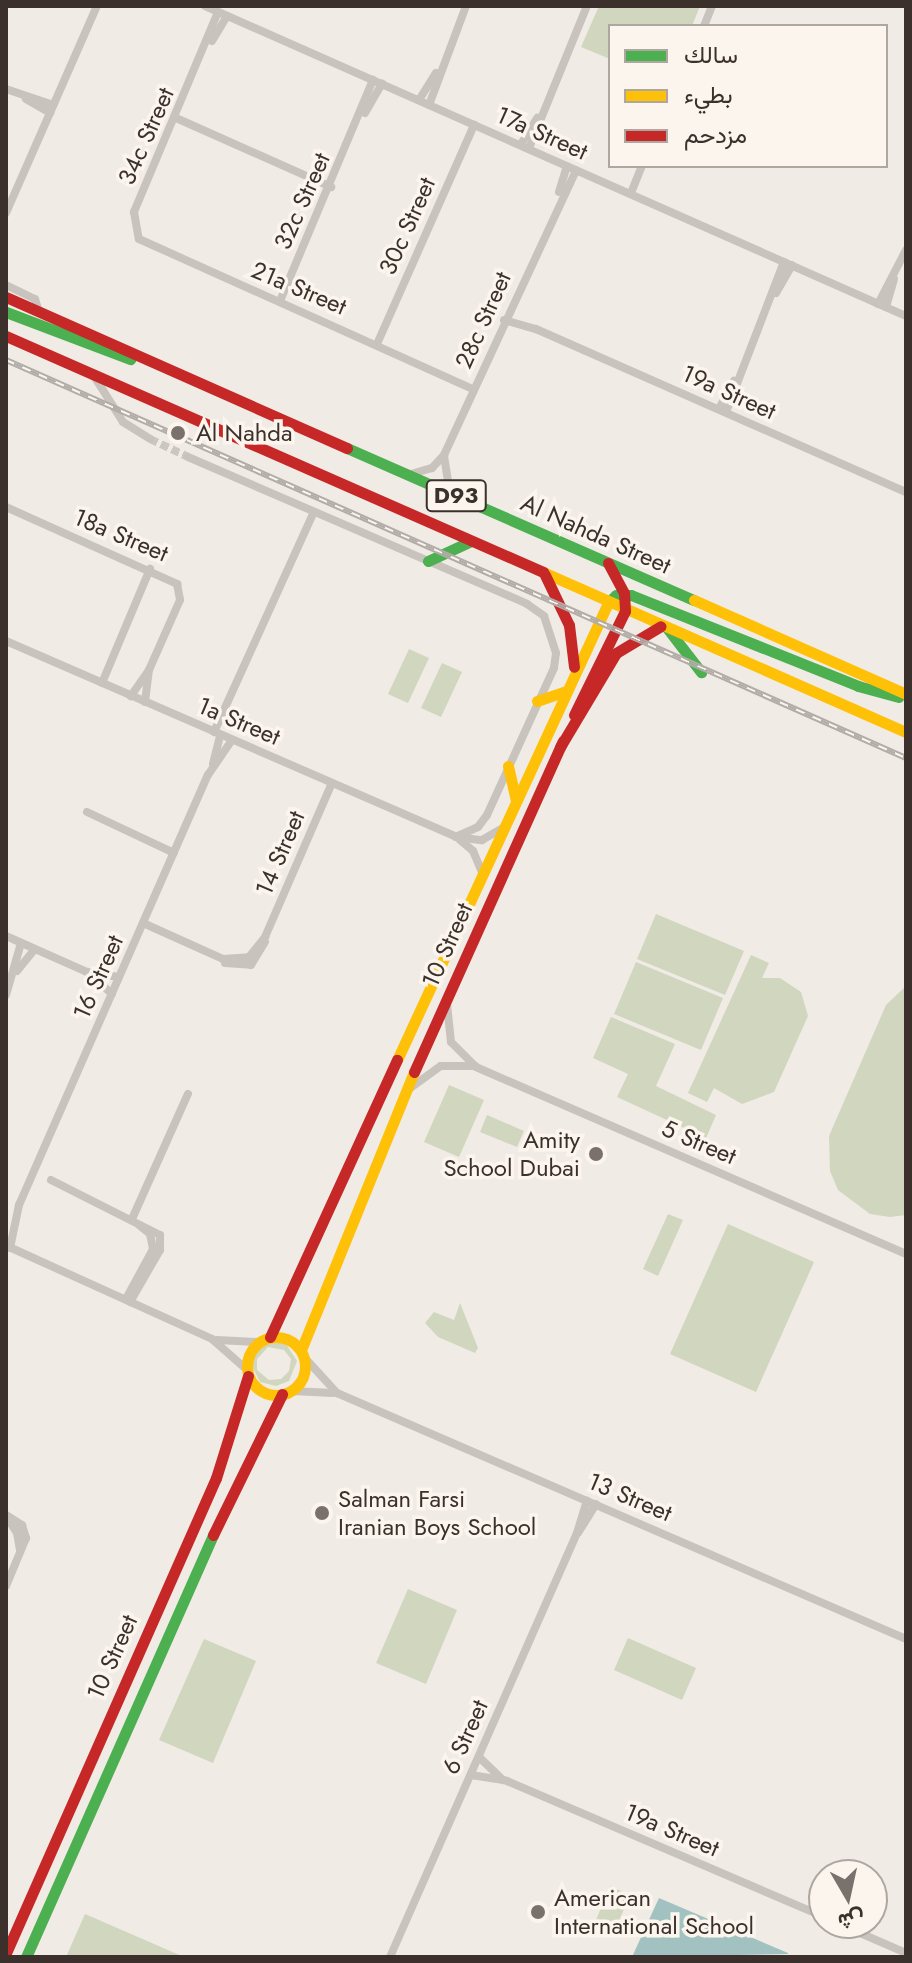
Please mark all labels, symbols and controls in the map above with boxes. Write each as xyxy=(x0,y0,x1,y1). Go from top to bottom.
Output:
legend xyxy=(608,24,888,168)
text: سالك xyxy=(684,37,738,72)
text: بطيء xyxy=(684,77,733,112)
street label: 34c Street xyxy=(112,83,180,189)
street label: 17a Street xyxy=(492,100,592,166)
text: مزدحم xyxy=(684,117,747,152)
street label: 32c Street xyxy=(268,148,336,254)
street label: 30c Street xyxy=(373,173,441,279)
street label: 21a Street xyxy=(247,255,351,321)
street label: 28c Street xyxy=(449,267,517,373)
street label: 19a Street xyxy=(678,359,780,425)
place label: Al Nahda xyxy=(196,419,293,447)
marker: Al Nahda xyxy=(167,422,189,444)
road number: D93 xyxy=(424,478,488,514)
street label: Al Nahda Street xyxy=(517,488,675,580)
street label: 18a Street xyxy=(69,502,173,568)
street label: 1a Street xyxy=(193,691,285,751)
street label: 14 Street xyxy=(249,806,311,900)
street label: 10 Street xyxy=(416,898,478,992)
street label: 16 Street xyxy=(67,930,129,1024)
street label: 5 Street xyxy=(657,1114,741,1170)
place label: Amity School Dubai xyxy=(443,1126,580,1182)
marker: Amity School Dubai xyxy=(587,1145,605,1163)
street label: 13 Street xyxy=(584,1466,676,1528)
place label: Salman Farsi Iranian Boys School xyxy=(338,1485,536,1541)
marker: Salman Farsi Iranian Boys School xyxy=(313,1504,331,1522)
street label: 10 Street xyxy=(81,1610,143,1704)
street label: 6 Street xyxy=(436,1695,494,1779)
street label: 19a Street xyxy=(620,1797,724,1863)
north arrow xyxy=(808,1859,888,1939)
place label: American International School xyxy=(554,1884,754,1940)
marker: American International School xyxy=(529,1903,547,1921)
text: ش xyxy=(836,1903,867,1939)

